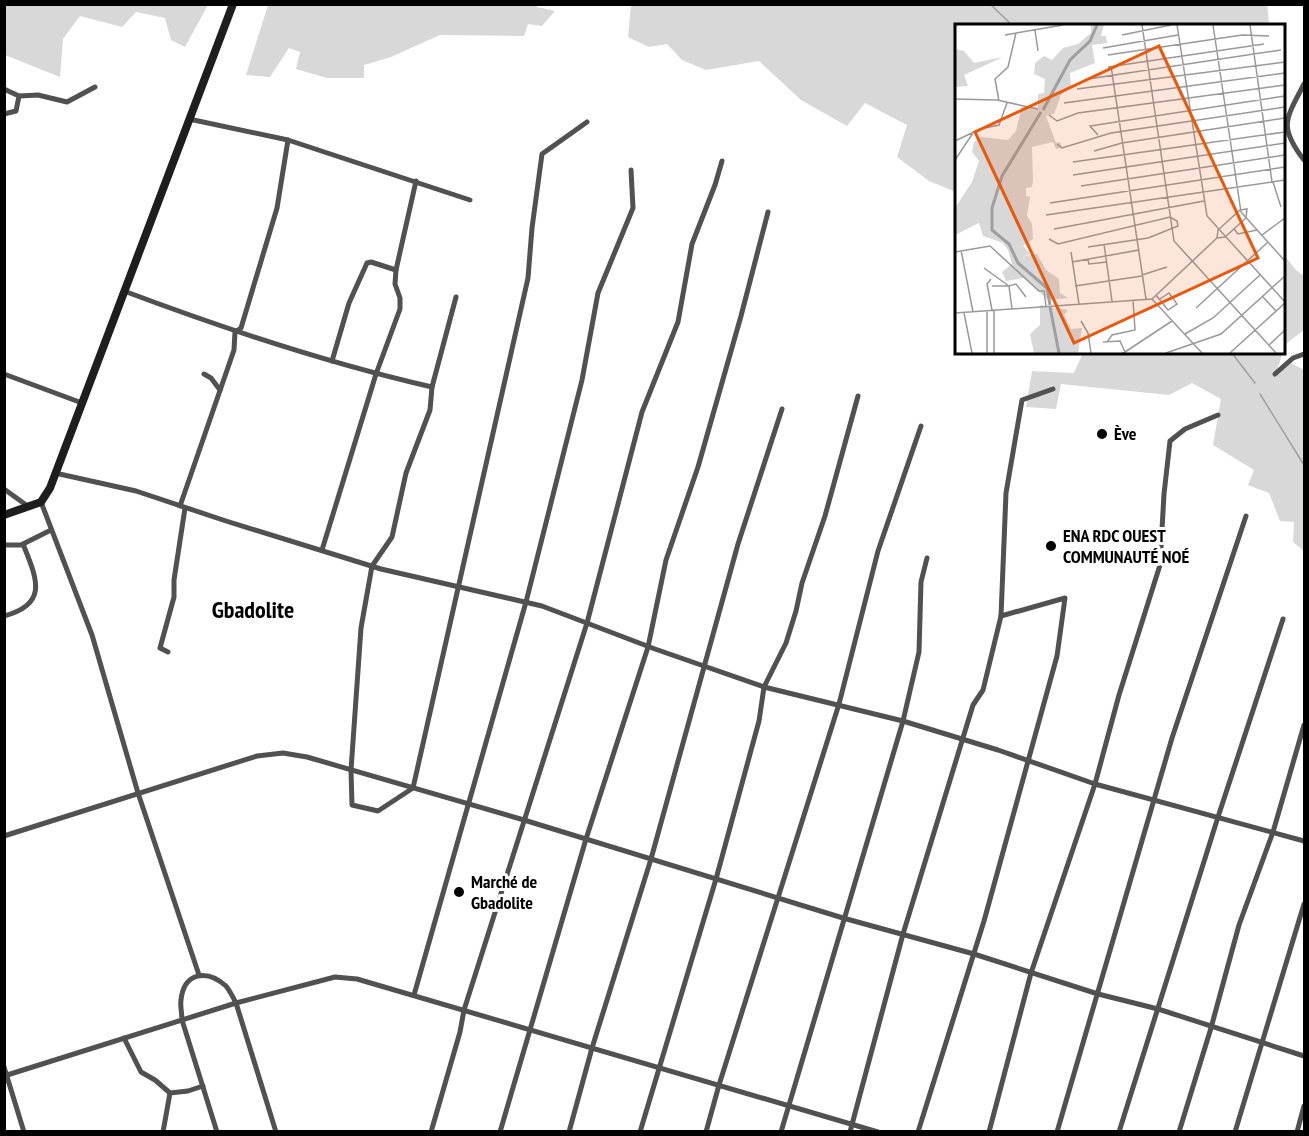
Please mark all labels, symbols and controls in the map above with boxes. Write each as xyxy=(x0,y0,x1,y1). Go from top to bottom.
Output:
inset map xyxy=(955,24,1285,354)
place label: Ève xyxy=(1114,422,1137,445)
marker: Ève xyxy=(1095,427,1109,441)
place label: ENA RDC OUEST COMMUNAUTÉ NOÉ xyxy=(1063,524,1189,568)
marker: ENA RDC OUEST COMMUNAUTÉ NOÉ xyxy=(1044,539,1058,553)
district label: Gbadolite xyxy=(212,594,294,625)
place label: Marché de Gbadolite xyxy=(471,870,537,914)
marker: Marché de Gbadolite xyxy=(452,885,466,899)

